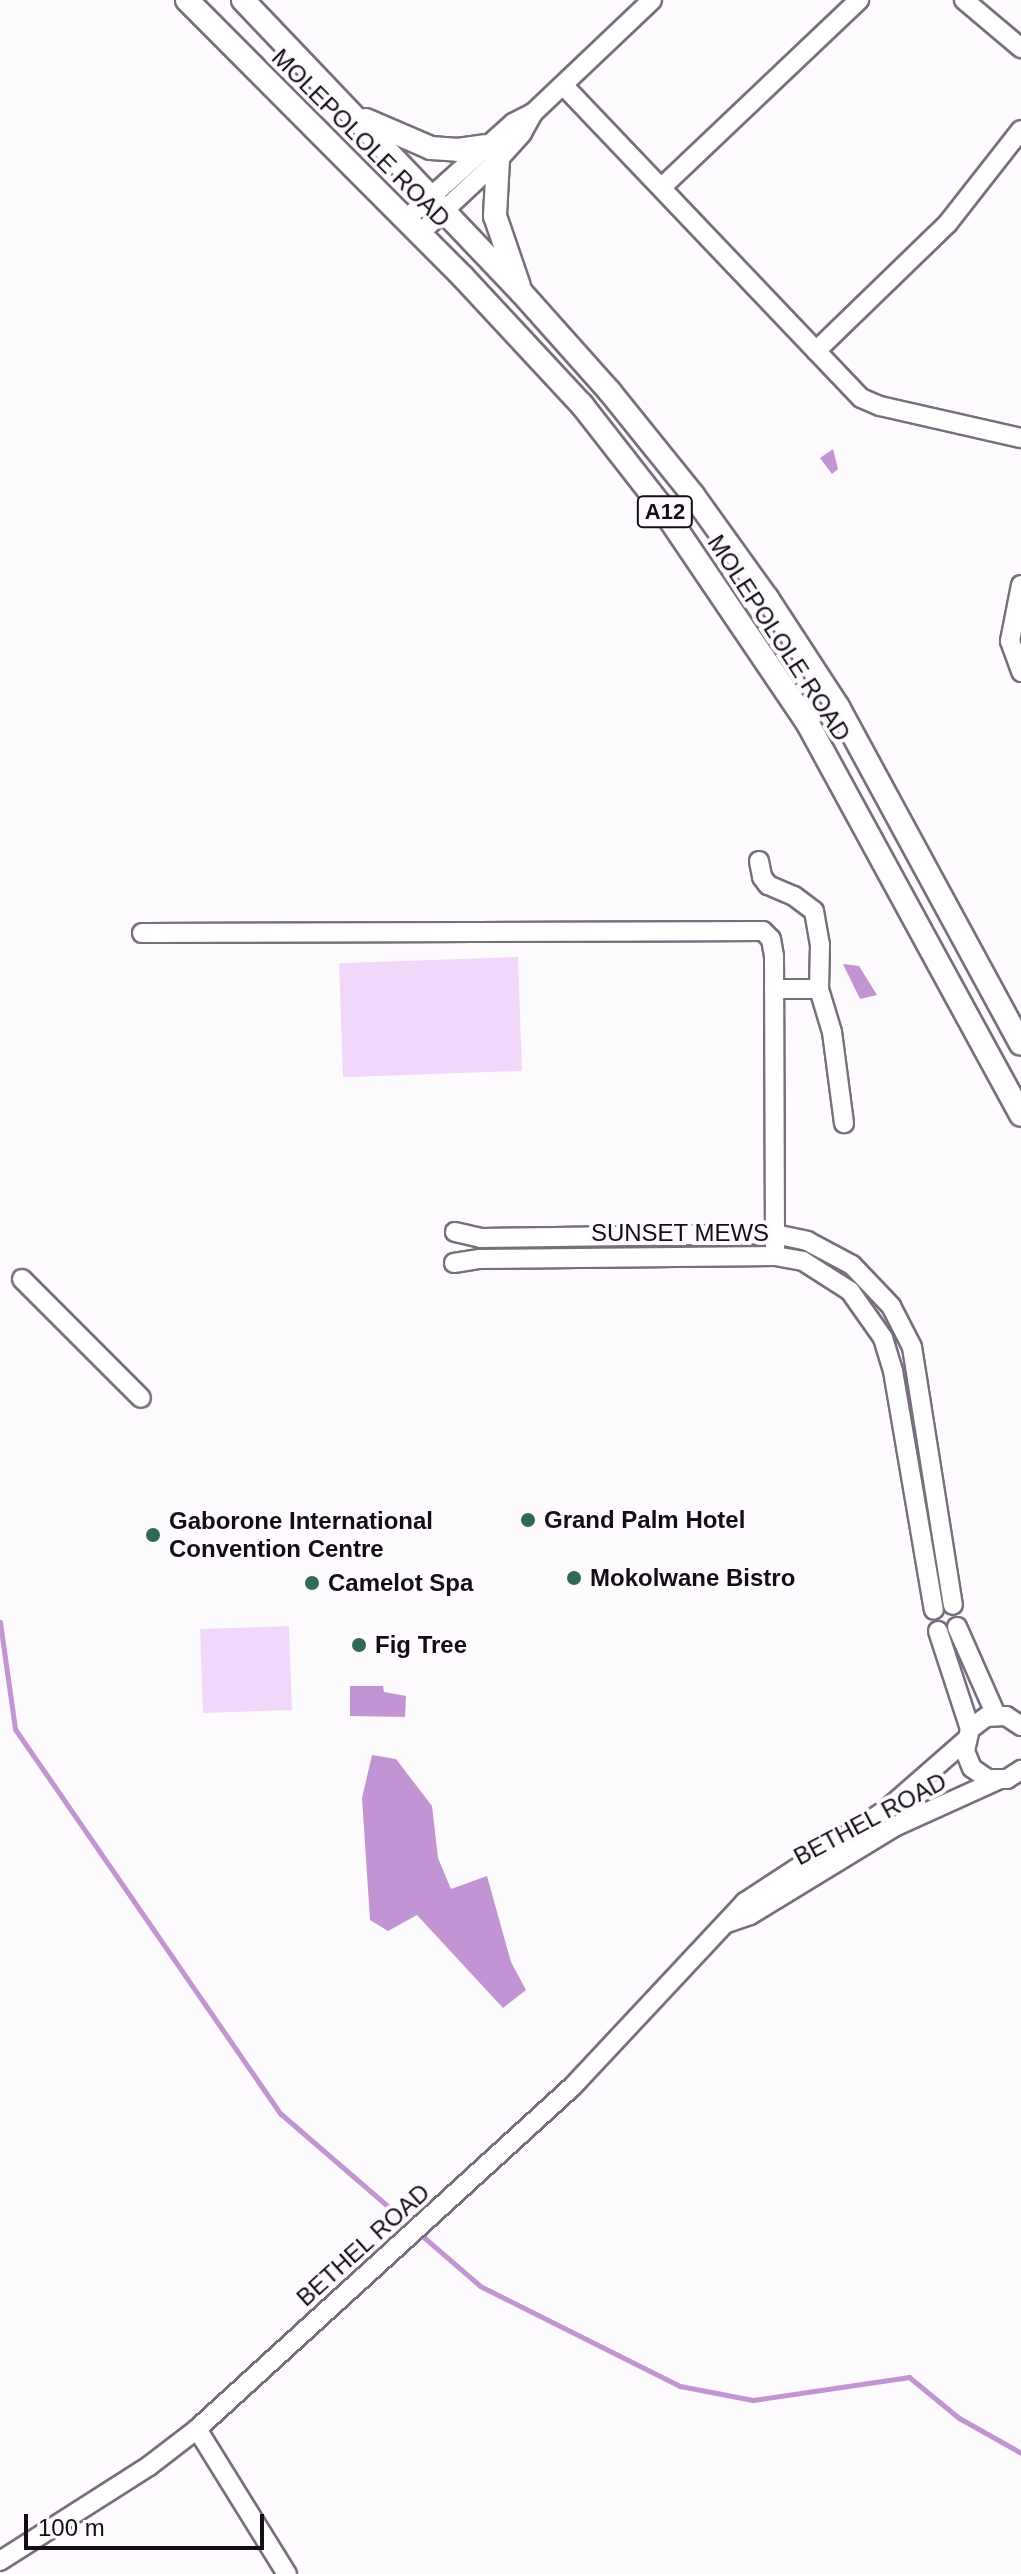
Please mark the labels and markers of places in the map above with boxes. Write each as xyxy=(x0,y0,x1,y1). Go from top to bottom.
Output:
place label: Grand Palm Hotel xyxy=(544,1506,745,1534)
place label: Gaborone International Convention Centre xyxy=(169,1507,433,1563)
marker: Grand Palm Hotel xyxy=(519,1511,537,1529)
marker: Gaborone International Convention Centre xyxy=(144,1526,162,1544)
place label: Mokolwane Bistro xyxy=(590,1564,795,1592)
place label: Camelot Spa xyxy=(328,1569,473,1597)
marker: Mokolwane Bistro xyxy=(565,1569,583,1587)
marker: Camelot Spa xyxy=(303,1574,321,1592)
place label: Fig Tree xyxy=(375,1631,467,1659)
marker: Fig Tree xyxy=(350,1636,368,1654)

